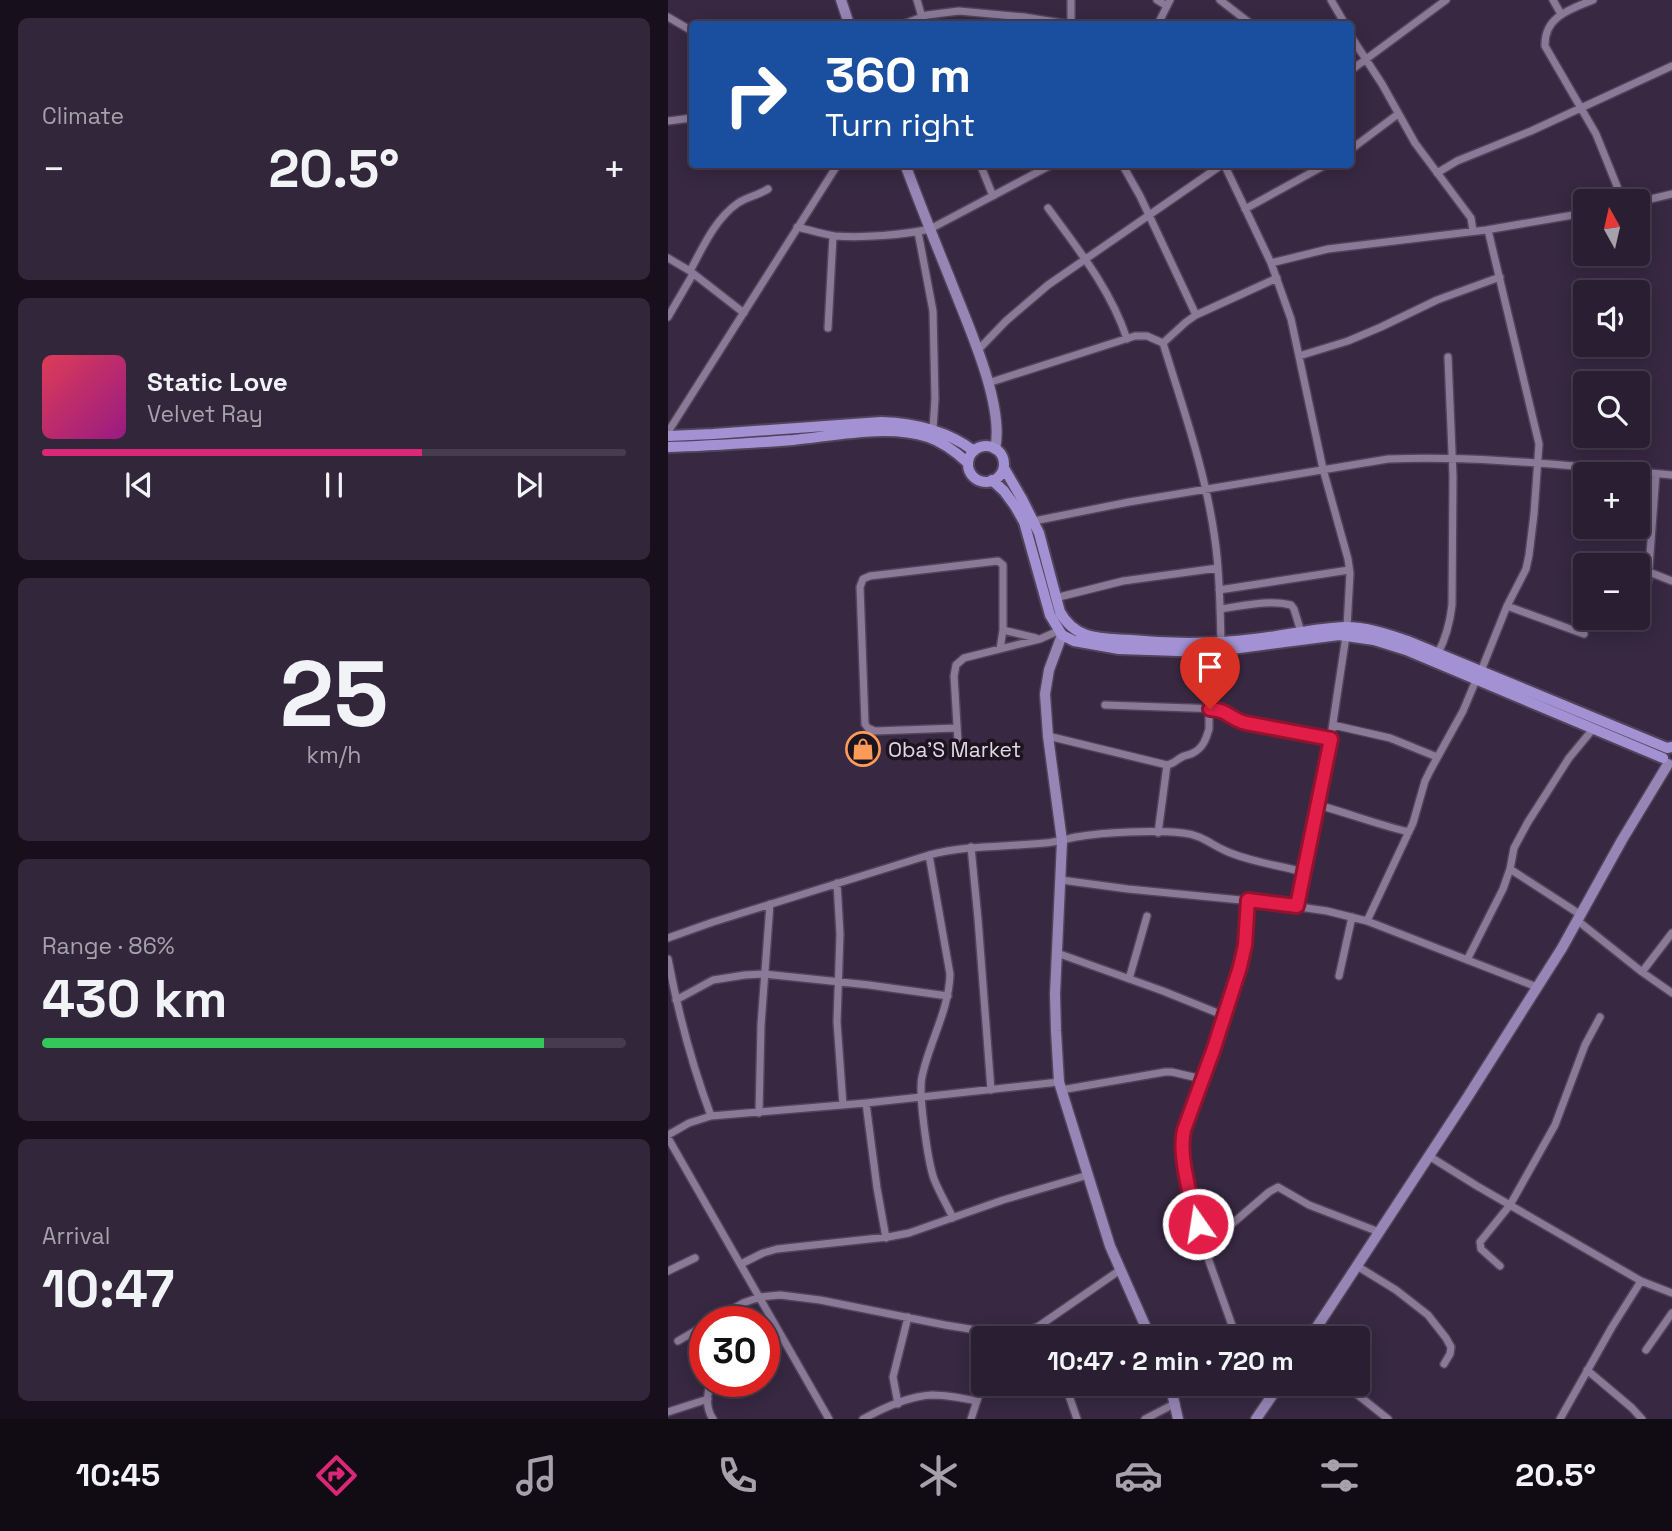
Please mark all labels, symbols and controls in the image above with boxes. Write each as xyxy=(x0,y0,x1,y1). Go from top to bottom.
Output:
text: 360 m xyxy=(825,44,971,106)
icon: right xyxy=(710,49,801,140)
text: Climate xyxy=(42,101,124,131)
text: Turn right xyxy=(825,105,975,145)
text: 20.5° xyxy=(268,136,400,202)
text: − xyxy=(42,145,66,193)
text: + xyxy=(602,145,626,193)
north arrow xyxy=(1573,189,1650,266)
map controls xyxy=(1573,189,1650,630)
button: sound xyxy=(1573,280,1650,357)
text: Static Love xyxy=(147,365,288,399)
button: search xyxy=(1573,371,1650,448)
text: Velvet Ray xyxy=(147,399,263,429)
button: + xyxy=(1573,462,1650,539)
icon: previous xyxy=(120,466,158,504)
icon: pause xyxy=(315,466,353,504)
icon: next xyxy=(510,466,548,504)
button: − xyxy=(1573,553,1650,630)
text: 25 xyxy=(280,636,388,753)
pin xyxy=(1180,637,1240,709)
icon: arrive xyxy=(1191,648,1229,686)
shop icon: Oba'S Market xyxy=(844,730,882,768)
place label: Oba'S Market xyxy=(888,736,1021,763)
text: km/h xyxy=(307,740,361,770)
text: Range · 86% xyxy=(42,931,175,961)
text: 430 km xyxy=(42,966,227,1032)
position arrow xyxy=(1161,1187,1235,1261)
text: Arrival xyxy=(42,1221,110,1251)
text: 10:47 xyxy=(42,1256,174,1322)
speed limit sign: 30 xyxy=(689,1306,780,1397)
text: 10:47 · 2 min · 720 m xyxy=(1047,1344,1294,1378)
icon: directions xyxy=(312,1451,361,1500)
icon: music xyxy=(512,1451,561,1500)
icon: phone xyxy=(713,1451,762,1500)
icon: climate xyxy=(914,1451,963,1500)
icon: car xyxy=(1114,1451,1163,1500)
icon: filters xyxy=(1315,1451,1364,1500)
text: 10:45 xyxy=(76,1455,160,1495)
text: 20.5° xyxy=(1515,1455,1596,1495)

